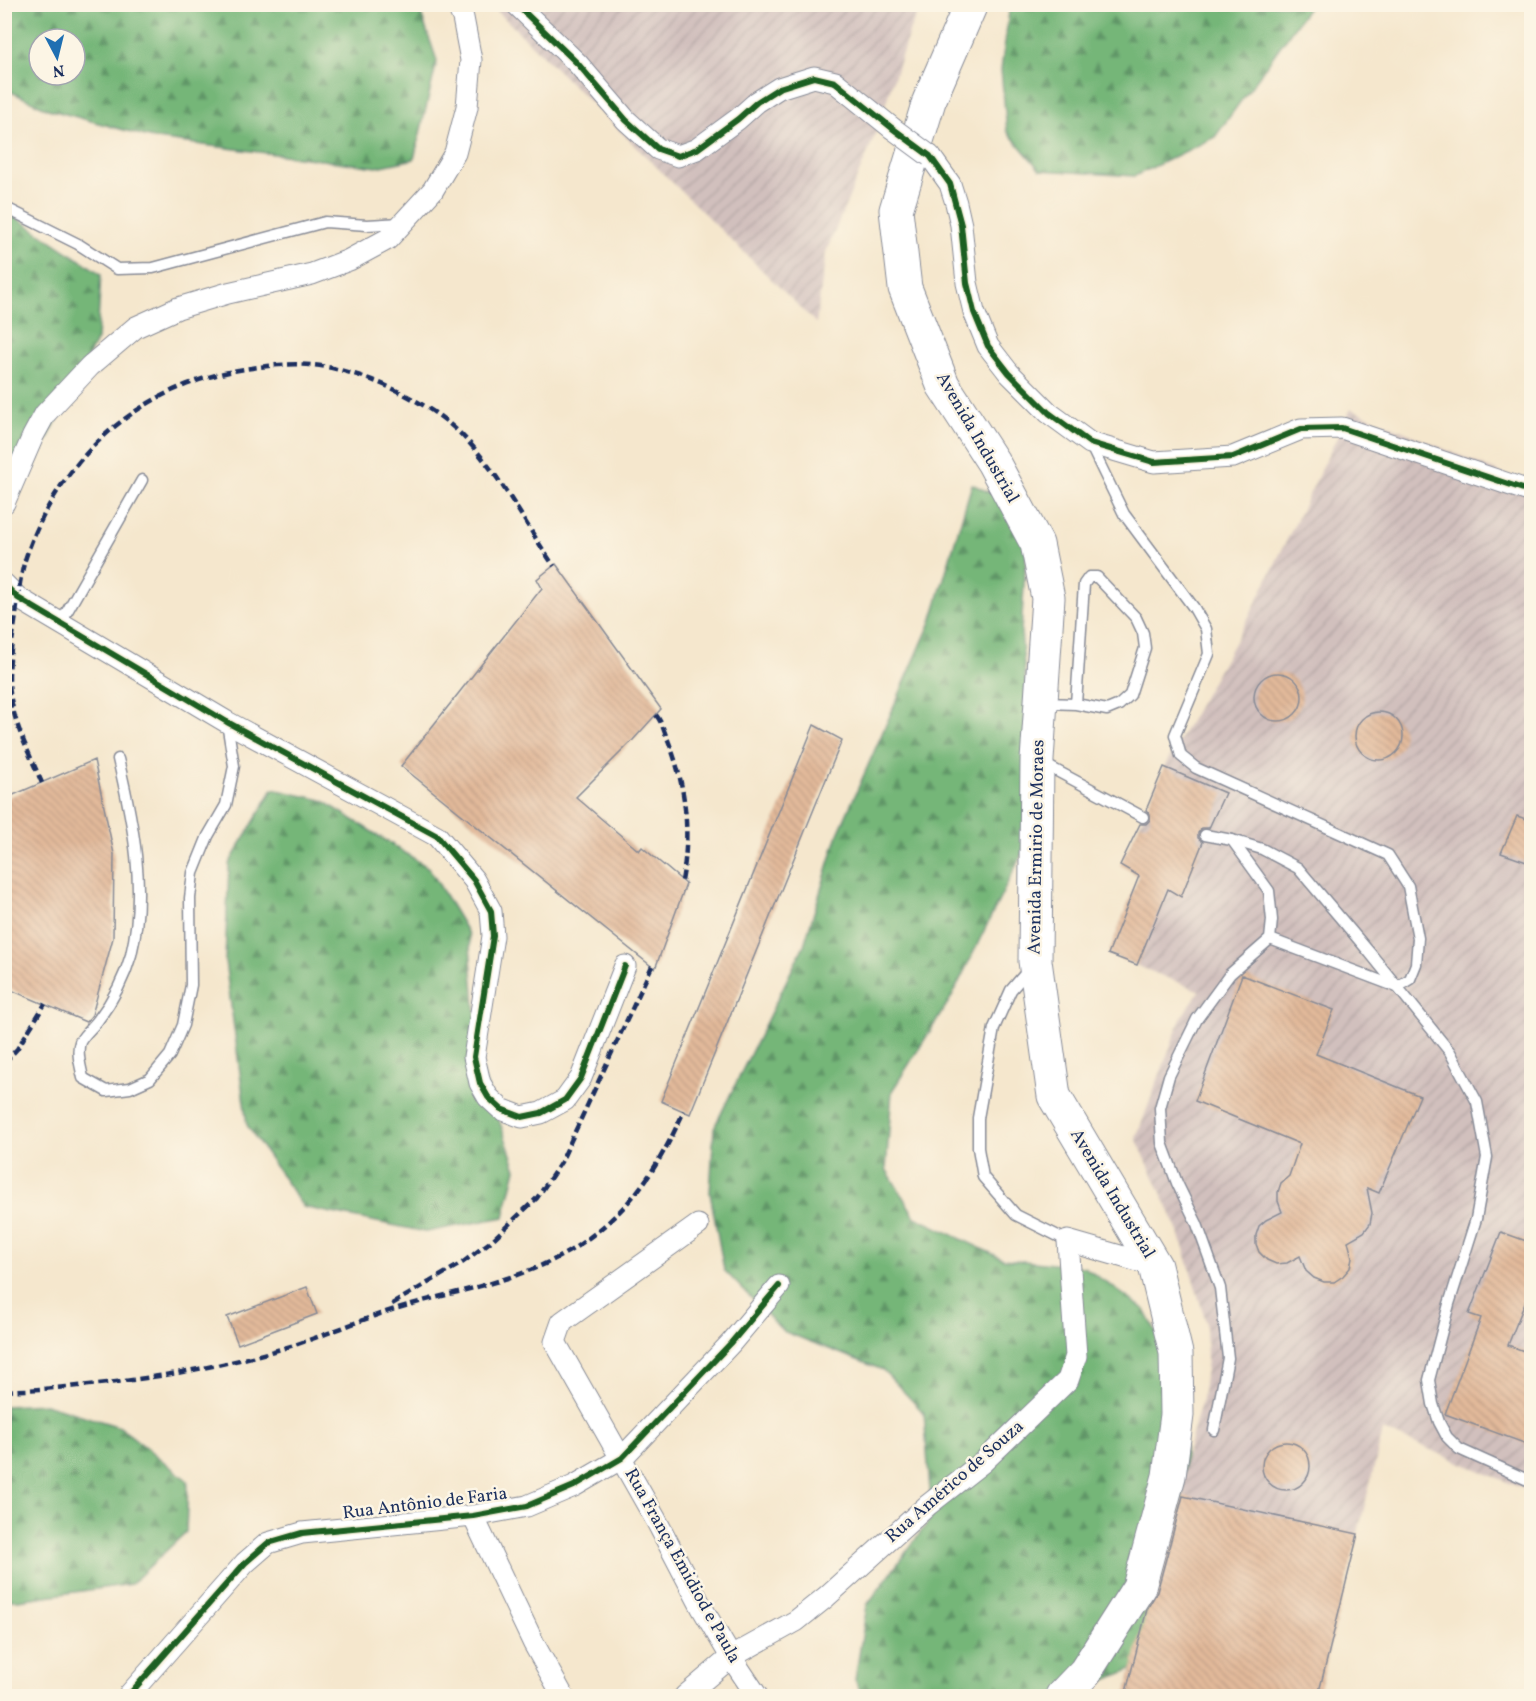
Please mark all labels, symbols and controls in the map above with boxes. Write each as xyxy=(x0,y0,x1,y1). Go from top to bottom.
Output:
north arrow xyxy=(27,27,87,87)
text: N xyxy=(51,58,66,82)
street label: Avenida Industrial xyxy=(929,368,1025,508)
street label: Avenida Ermirio de Moraes xyxy=(1023,739,1051,955)
street label: Avenida Industrial xyxy=(1063,1125,1161,1263)
street label: Rua Américo de Souza xyxy=(880,1415,1030,1549)
street label: Rua França Emidiod e Paula xyxy=(618,1464,746,1668)
street label: Rua Antônio de Faria xyxy=(341,1481,509,1527)

